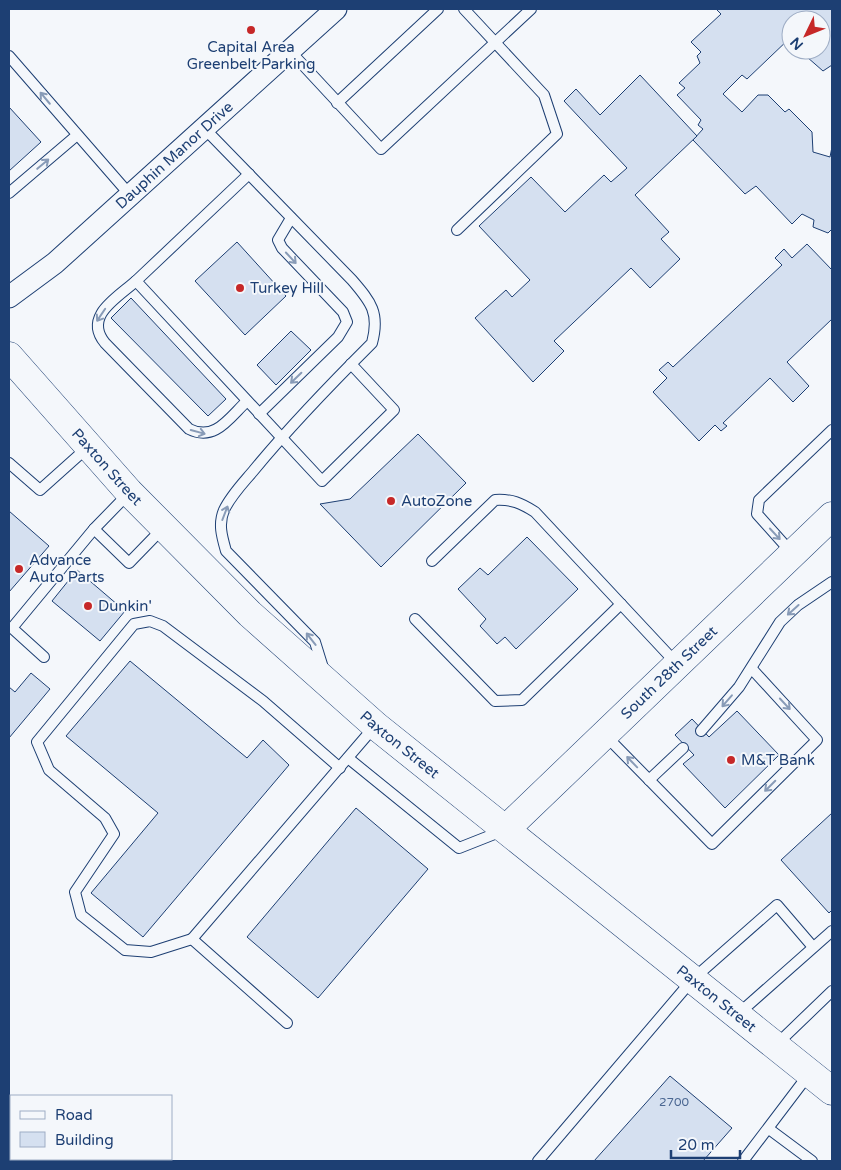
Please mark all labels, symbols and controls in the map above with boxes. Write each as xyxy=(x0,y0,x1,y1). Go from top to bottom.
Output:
north arrow xyxy=(781,10,831,60)
marker: Capital Area Greenbelt Parking xyxy=(245,24,257,36)
text: N xyxy=(787,34,807,53)
place label: Capital Area Greenbelt Parking xyxy=(187,38,315,73)
one-way arrow xyxy=(39,92,51,105)
street label: Dauphin Manor Drive xyxy=(112,98,237,213)
one-way arrow xyxy=(36,159,49,170)
one-way arrow xyxy=(285,251,297,264)
place label: Turkey Hill xyxy=(250,279,324,297)
marker: Turkey Hill xyxy=(234,282,246,294)
one-way arrow xyxy=(96,308,106,322)
one-way arrow xyxy=(290,372,302,384)
street label: Paxton Street xyxy=(68,425,146,509)
one-way arrow xyxy=(190,427,206,437)
place label: AutoZone xyxy=(401,492,472,510)
marker: AutoZone xyxy=(385,495,397,507)
one-way arrow xyxy=(221,506,230,521)
one-way arrow xyxy=(769,527,781,540)
place label: Advance Auto Parts xyxy=(29,551,105,586)
marker: Advance Auto Parts xyxy=(13,563,25,575)
place label: Dunkin' xyxy=(98,597,152,615)
marker: Dunkin' xyxy=(82,600,94,612)
one-way arrow xyxy=(786,605,799,616)
street label: South 28th Street xyxy=(617,622,721,723)
one-way arrow xyxy=(306,632,316,646)
one-way arrow xyxy=(722,694,733,707)
one-way arrow xyxy=(779,698,791,711)
street label: Paxton Street xyxy=(356,707,443,782)
place label: M&T Bank xyxy=(741,751,815,769)
marker: M&T Bank xyxy=(725,754,737,766)
one-way arrow xyxy=(626,755,638,768)
one-way arrow xyxy=(764,780,777,792)
street label: Paxton Street xyxy=(673,961,760,1036)
legend xyxy=(10,1095,172,1160)
house number: 2700 xyxy=(659,1095,690,1109)
text: Road xyxy=(55,1106,93,1124)
scale bar xyxy=(671,1128,740,1160)
text: Building xyxy=(55,1131,114,1149)
text: 20 m xyxy=(678,1136,715,1154)

